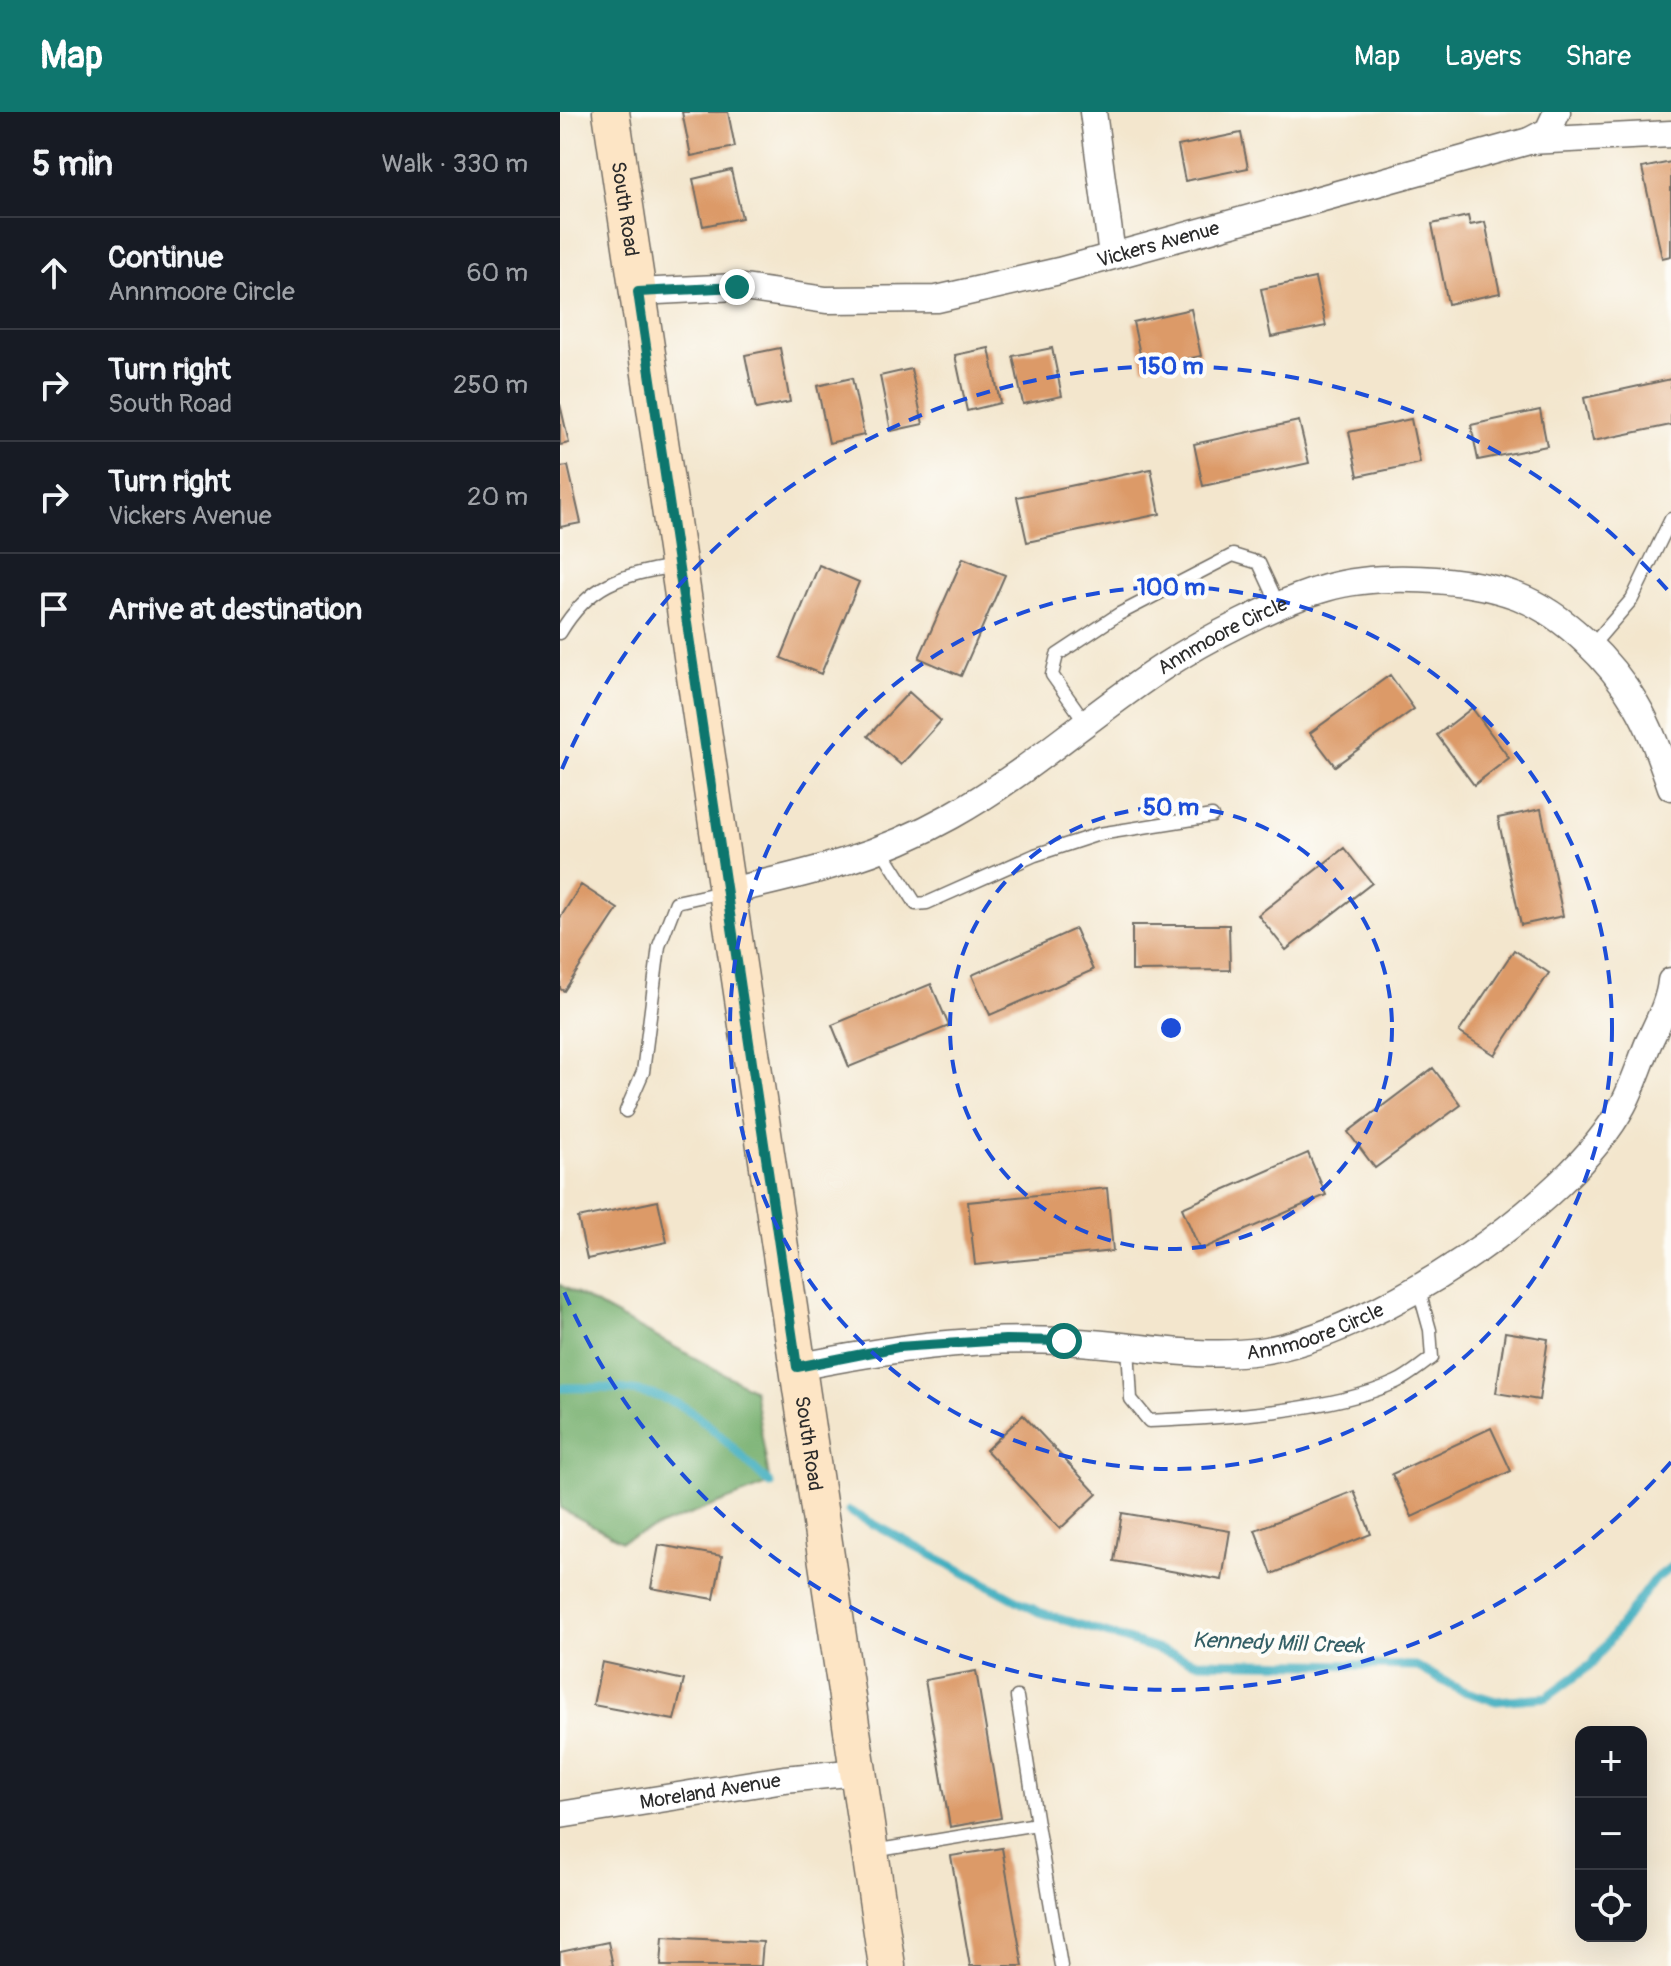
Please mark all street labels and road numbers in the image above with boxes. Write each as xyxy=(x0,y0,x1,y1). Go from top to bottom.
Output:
street label: South Road xyxy=(606,160,645,258)
street label: Vickers Avenue xyxy=(1094,215,1222,272)
street label: Annmoore Circle xyxy=(1152,591,1291,680)
street label: Annmoore Circle xyxy=(1245,1296,1388,1365)
street label: South Road xyxy=(790,1394,829,1493)
street label: Moreland Avenue xyxy=(638,1767,782,1815)

